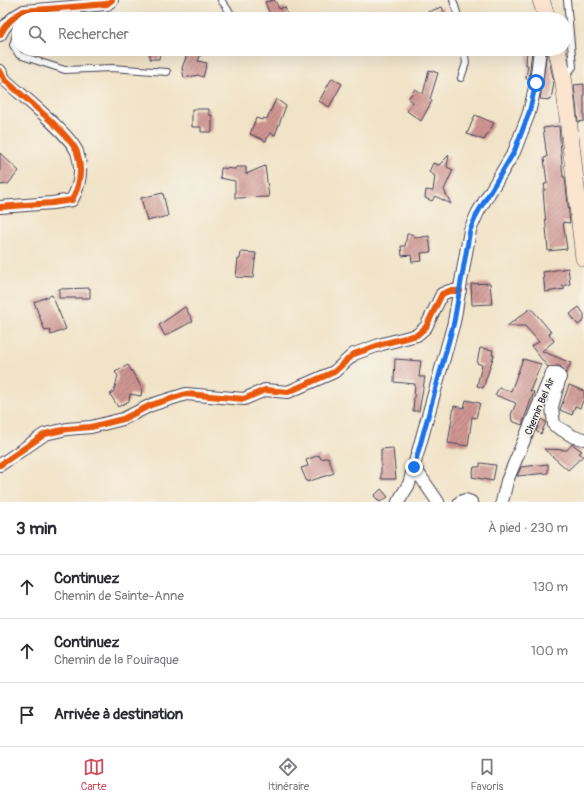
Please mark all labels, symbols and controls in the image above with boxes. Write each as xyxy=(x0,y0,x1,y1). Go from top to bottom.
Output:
search box xyxy=(12,12,572,56)
icon: search xyxy=(26,23,48,45)
text: Rechercher xyxy=(58,25,129,44)
route start xyxy=(527,74,545,92)
street label: Chemin Bel Air xyxy=(522,376,558,437)
route end xyxy=(405,458,423,476)
text: 3 min xyxy=(16,518,57,539)
text: À pied · 230 m xyxy=(488,520,568,536)
text: Continuez xyxy=(54,569,119,588)
icon: ahead xyxy=(16,576,38,598)
text: 130 m xyxy=(532,579,568,595)
text: Chemin de Sainte-Anne xyxy=(54,588,184,604)
text: Continuez xyxy=(54,633,119,652)
icon: ahead xyxy=(16,640,38,662)
text: 100 m xyxy=(531,643,568,659)
text: Chemin de la Pouiraque xyxy=(54,652,179,668)
icon: arrive xyxy=(16,704,38,726)
text: Arrivée à destination xyxy=(54,705,183,724)
tab: Carte xyxy=(81,756,106,793)
tab: Itinéraire xyxy=(268,756,309,793)
tab: Favoris xyxy=(471,756,503,793)

